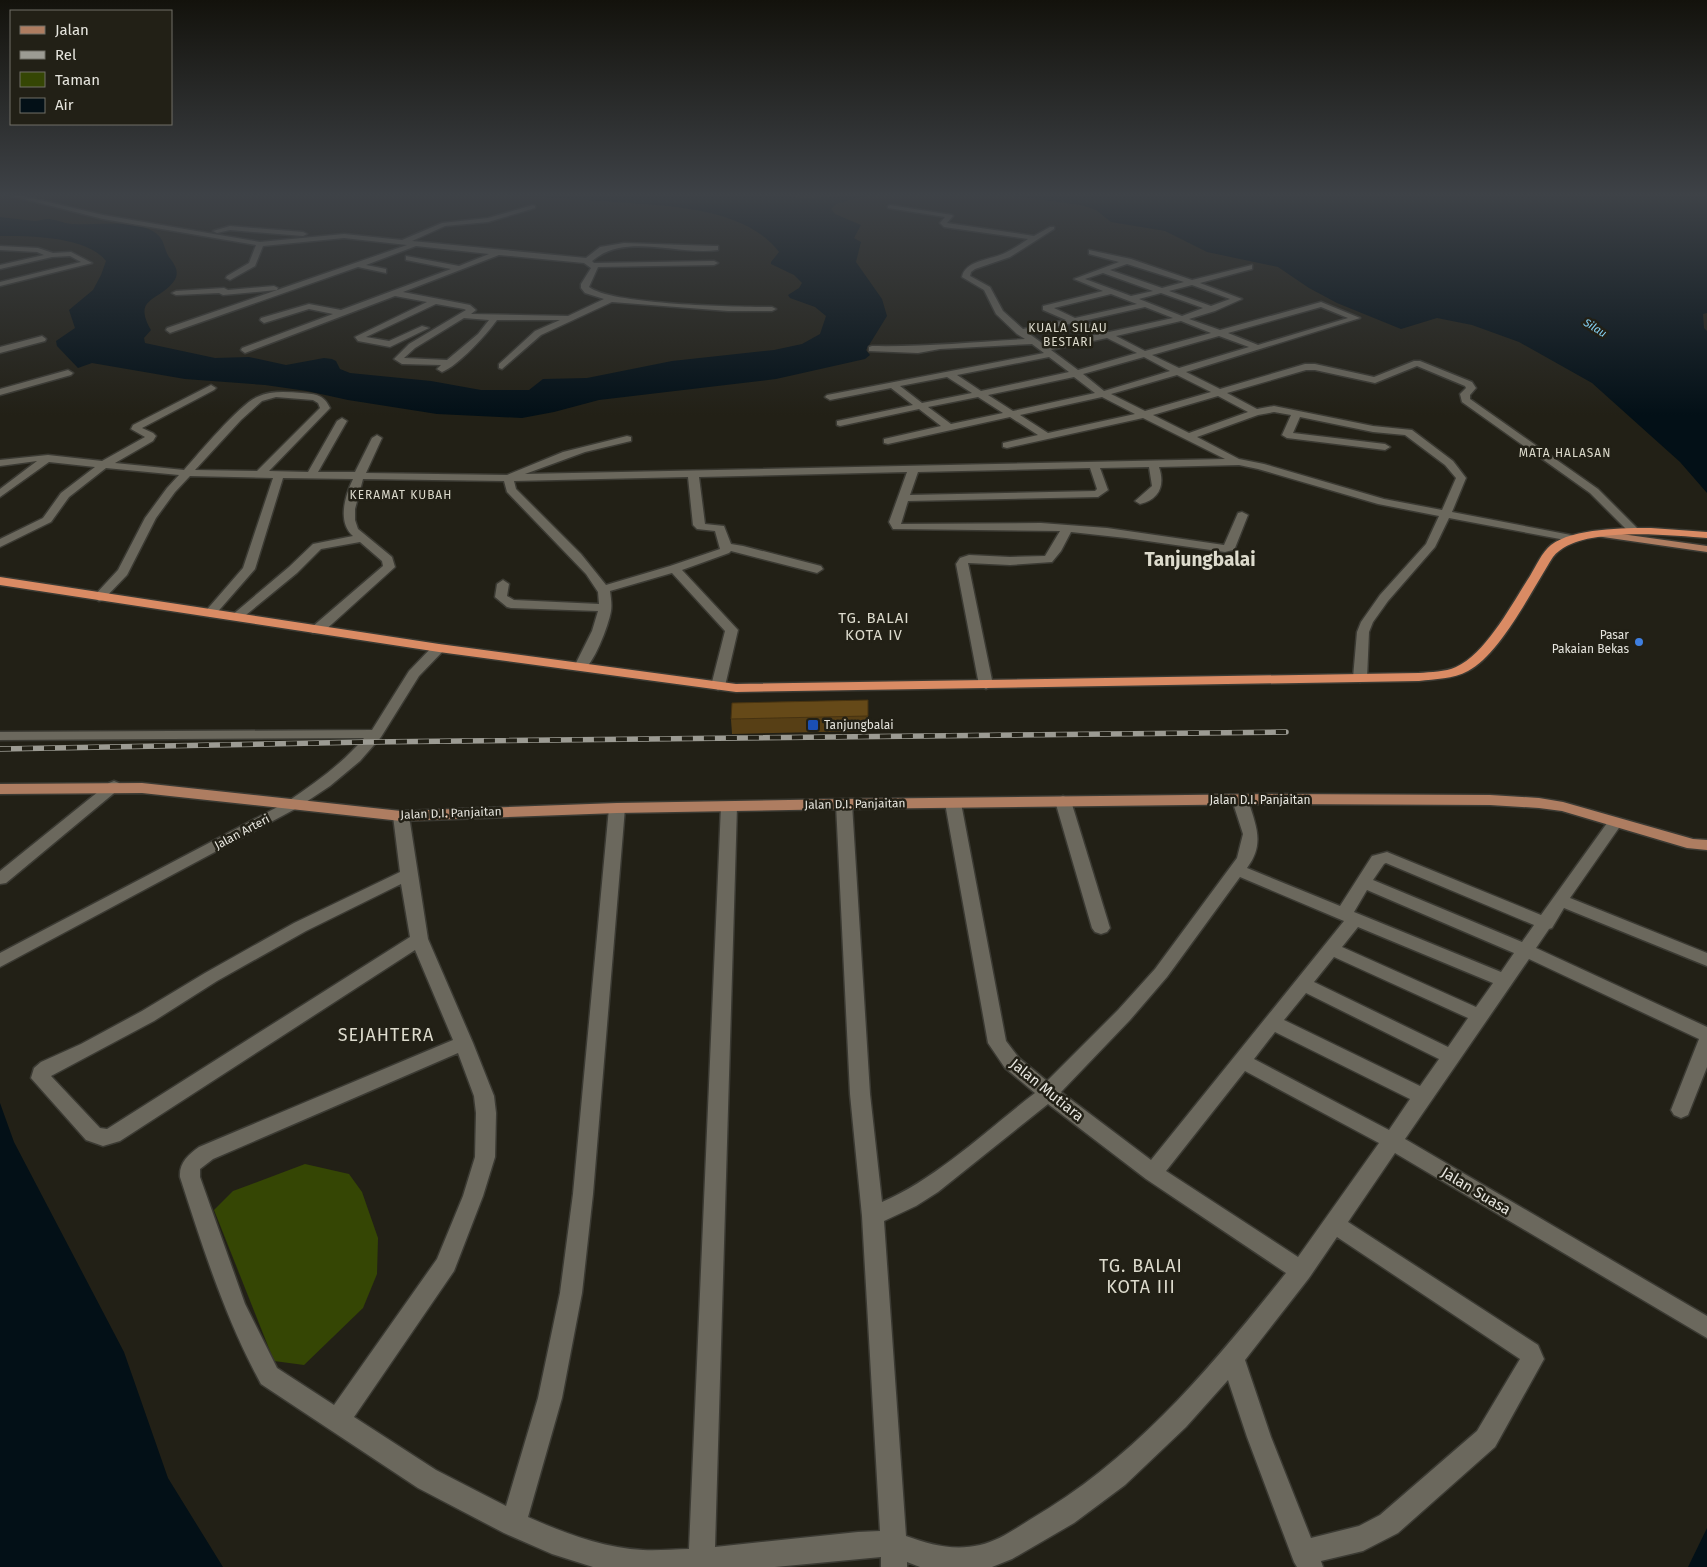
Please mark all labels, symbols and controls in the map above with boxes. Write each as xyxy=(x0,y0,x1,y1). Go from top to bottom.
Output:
legend xyxy=(10,10,172,125)
text: Jalan xyxy=(55,21,89,39)
text: Rel xyxy=(55,46,77,64)
text: Taman xyxy=(55,71,100,89)
text: Air xyxy=(55,96,74,114)
water label: Silau xyxy=(1580,315,1609,340)
district label: KUALA SILAU BESTARI xyxy=(1028,321,1108,349)
district label: MATA HALASAN xyxy=(1519,446,1611,460)
district label: KERAMAT KUBAH xyxy=(350,488,452,502)
district label: Tanjungbalai xyxy=(1144,548,1256,571)
district label: TG. BALAI KOTA IV xyxy=(838,609,910,644)
place label: Pasar Pakaian Bekas xyxy=(1552,628,1629,656)
marker: Pasar Pakaian Bekas xyxy=(1633,636,1645,648)
marker: Tanjungbalai xyxy=(806,718,820,732)
place label: Tanjungbalai xyxy=(824,718,894,732)
street label: Jalan D.I. Panjaitan xyxy=(1209,793,1311,807)
street label: Jalan D.I. Panjaitan xyxy=(804,796,906,812)
street label: Jalan D.I. Panjaitan xyxy=(400,804,502,822)
street label: Jalan Arteri xyxy=(212,812,272,852)
district label: SEJAHTERA xyxy=(338,1024,434,1046)
street label: Jalan Mutiara xyxy=(1007,1055,1087,1125)
street label: Jalan Suasa xyxy=(1438,1163,1514,1219)
district label: TG. BALAI KOTA III xyxy=(1099,1255,1183,1298)

